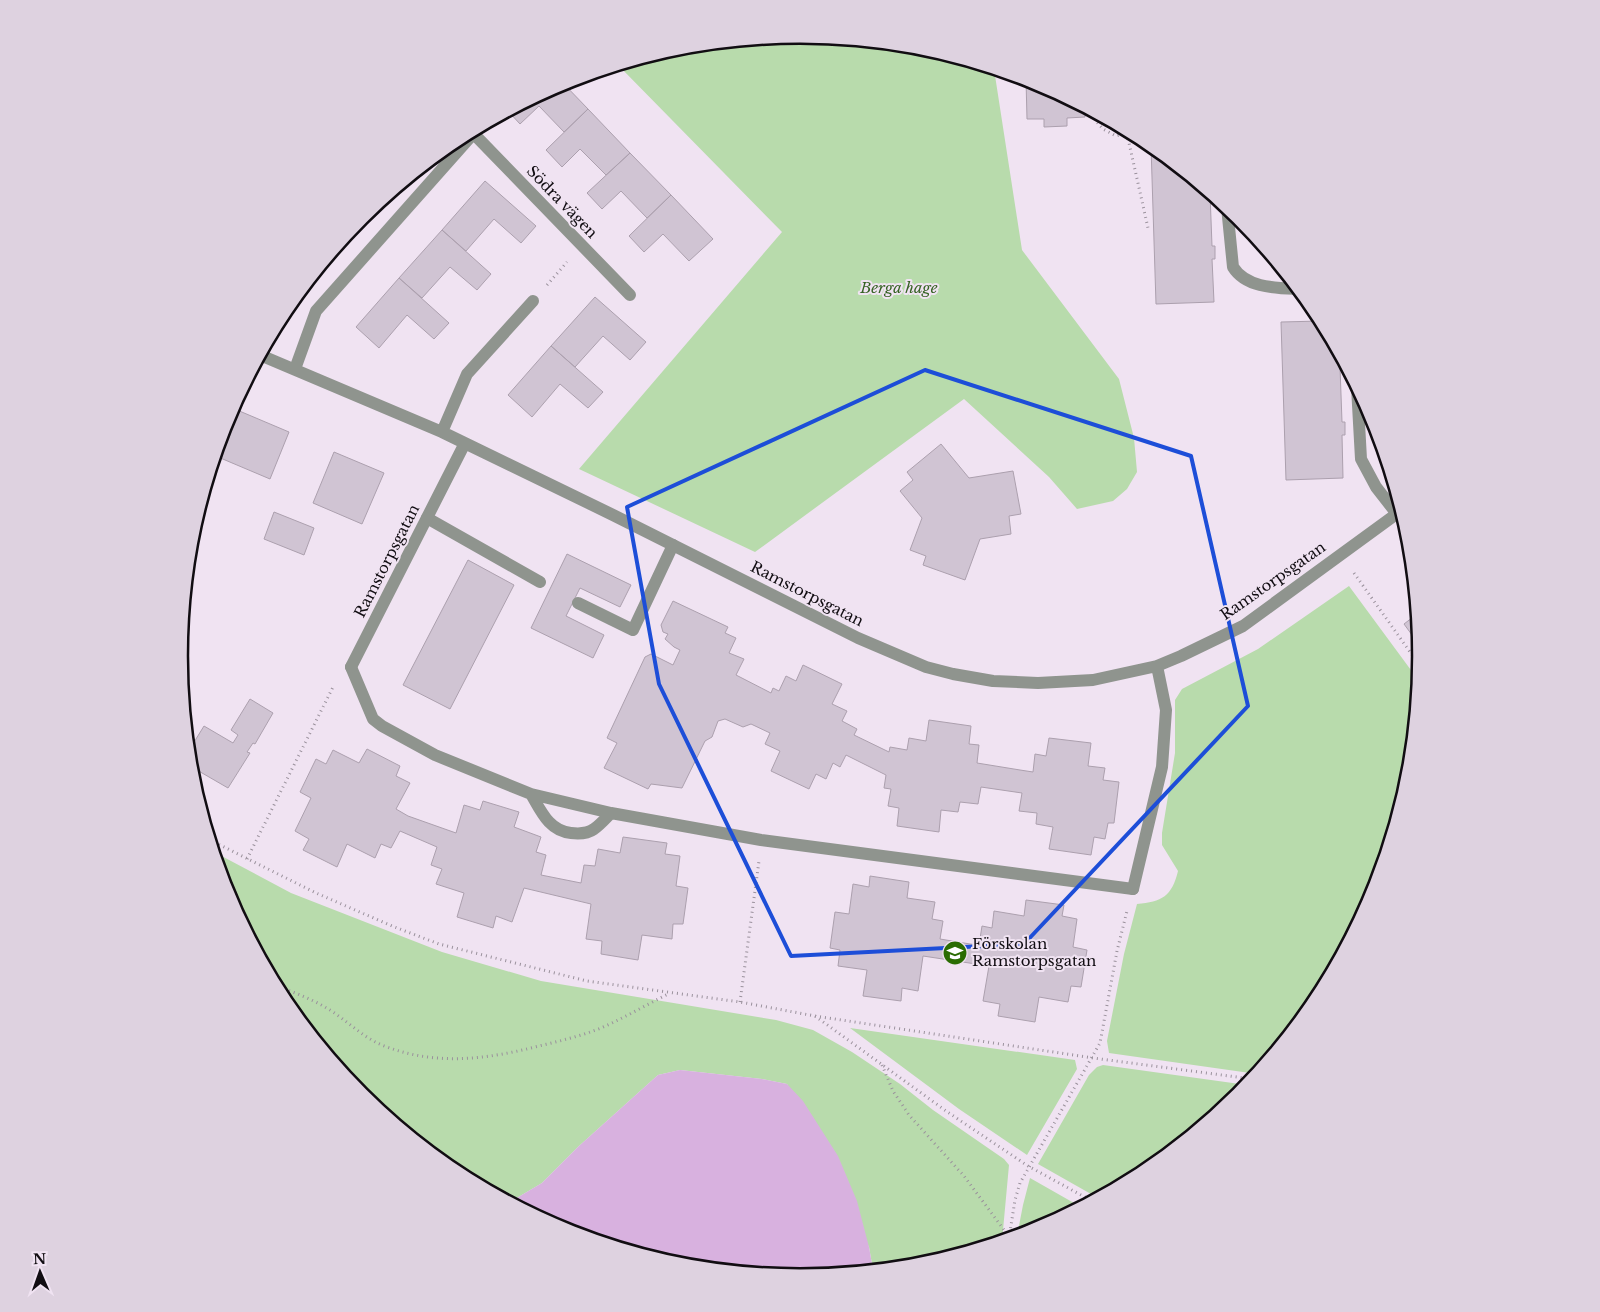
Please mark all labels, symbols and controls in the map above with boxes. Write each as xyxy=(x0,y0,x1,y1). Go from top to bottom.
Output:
street label: Södra vägen xyxy=(523,161,602,242)
park label: Berga hage xyxy=(859,278,938,297)
street label: Ramstorpsgatan xyxy=(350,501,423,620)
street label: Ramstorpsgatan xyxy=(1216,537,1329,624)
street label: Ramstorpsgatan xyxy=(748,557,867,630)
place label: Förskolan Ramstorpsgatan xyxy=(972,934,1096,970)
school or university icon: Förskolan Ramstorpsgatan xyxy=(942,940,968,966)
north arrow xyxy=(15,1247,65,1297)
text: N xyxy=(33,1250,46,1268)

